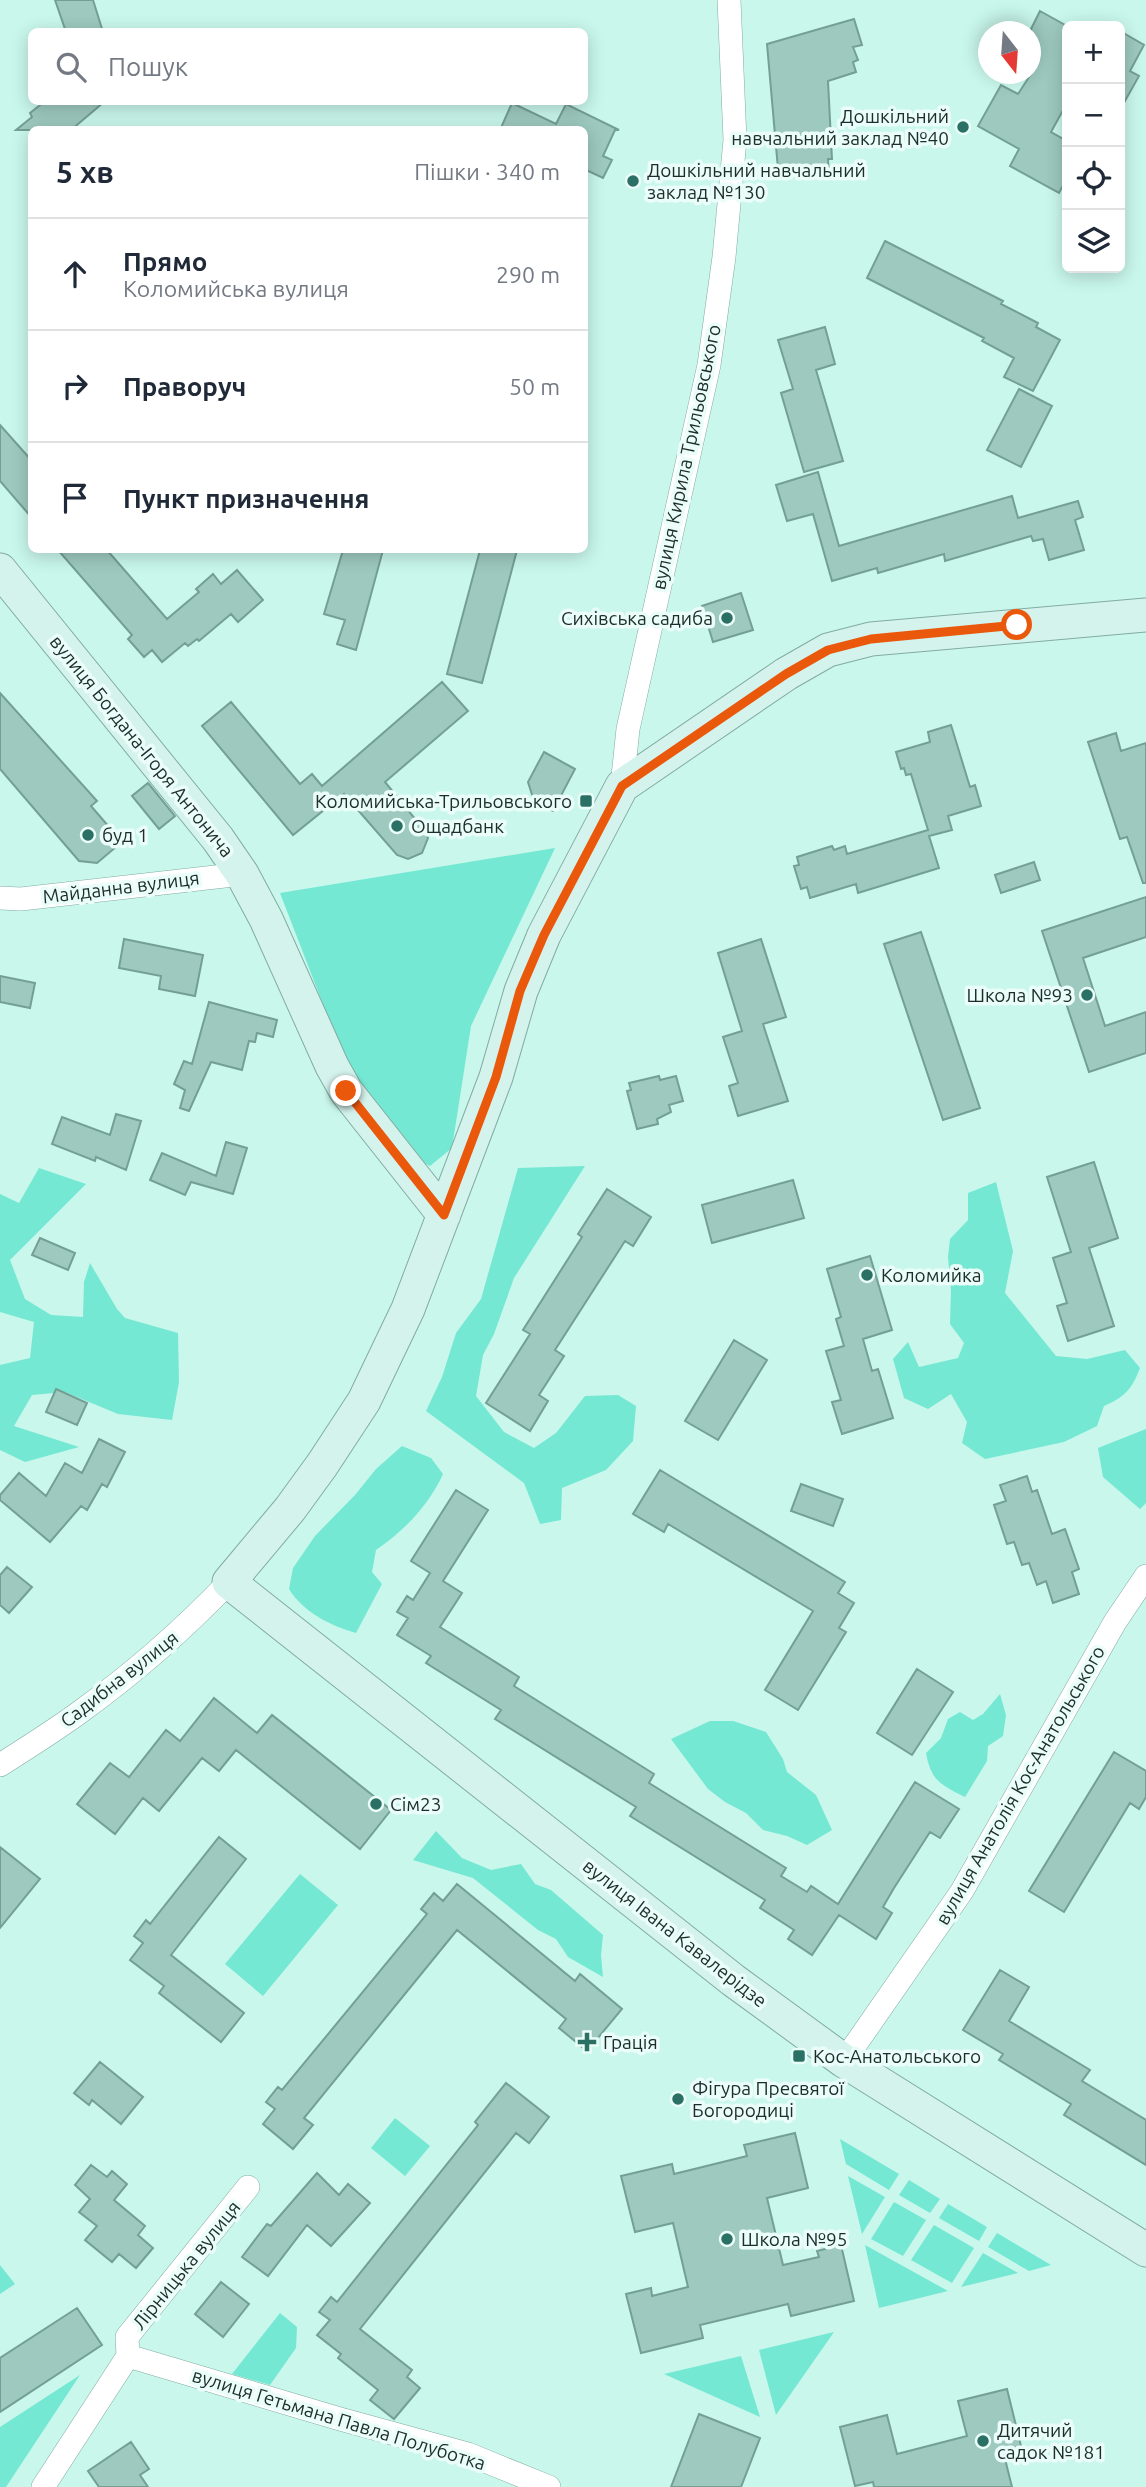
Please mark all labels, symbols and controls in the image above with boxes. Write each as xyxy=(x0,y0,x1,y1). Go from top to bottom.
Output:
north arrow xyxy=(978,21,1041,84)
map controls xyxy=(1062,21,1125,273)
button: + xyxy=(1062,21,1125,84)
search box xyxy=(28,28,588,105)
icon: search xyxy=(52,48,90,86)
text: Пошук xyxy=(108,52,188,81)
button: − xyxy=(1062,84,1125,147)
place label: Дошкільний навчальний заклад №40 xyxy=(731,105,949,149)
marker: Дошкільний навчальний заклад №40 xyxy=(955,119,971,135)
button: locate xyxy=(1062,147,1125,210)
text: 5 хв xyxy=(56,155,114,189)
text: Пішки · 340 m xyxy=(414,159,560,184)
place label: Дошкільний навчальний заклад №130 xyxy=(647,159,866,203)
marker: Дошкільний навчальний заклад №130 xyxy=(625,173,641,189)
button: layers xyxy=(1062,210,1125,273)
text: Прямо xyxy=(123,247,207,276)
icon: ahead xyxy=(56,255,94,293)
text: 290 m xyxy=(496,262,560,287)
text: Коломийська вулиця xyxy=(123,276,349,301)
street label: вулиця Кирила Трильовського xyxy=(647,322,725,592)
icon: right xyxy=(56,367,94,405)
text: Праворуч xyxy=(123,372,246,401)
text: 50 m xyxy=(509,374,560,399)
icon: arrive xyxy=(56,479,94,517)
text: Пункт призначення xyxy=(123,484,369,513)
place label: Сихівська садиба xyxy=(561,607,713,629)
route start xyxy=(1001,609,1032,640)
marker: Сихівська садиба xyxy=(719,610,735,626)
street label: вулиця Богдана-Ігоря Антонича xyxy=(46,631,238,861)
place label: Коломийська-Трильовського xyxy=(315,790,572,812)
marker: Коломийська-Трильовського xyxy=(578,793,594,809)
place label: Ощадбанк xyxy=(411,815,504,837)
marker: Ощадбанк xyxy=(389,818,405,834)
place label: буд 1 xyxy=(102,824,148,846)
marker: буд 1 xyxy=(80,827,96,843)
street label: Майданна вулиця xyxy=(41,866,201,908)
place label: Школа №93 xyxy=(966,984,1073,1006)
marker: Школа №93 xyxy=(1079,987,1095,1003)
route end xyxy=(330,1075,361,1106)
place label: Коломийка xyxy=(881,1264,982,1286)
marker: Коломийка xyxy=(859,1267,875,1283)
street label: Садибна вулиця xyxy=(56,1626,182,1732)
street label: вулиця Анатолія Кос-Анатольського xyxy=(931,1642,1109,1928)
place label: Сім23 xyxy=(390,1793,442,1815)
marker: Сім23 xyxy=(368,1796,384,1812)
street label: вулиця Івана Кавалерідзе xyxy=(579,1854,771,2012)
place label: Грація xyxy=(603,2031,658,2053)
marker: Грація xyxy=(577,2032,597,2052)
place label: Кос-Анатольського xyxy=(813,2045,981,2067)
marker: Кос-Анатольського xyxy=(791,2048,807,2064)
place label: Фігура Пресвятої Богородиці xyxy=(692,2077,844,2121)
marker: Фігура Пресвятої Богородиці xyxy=(670,2091,686,2107)
street label: Лірницька вулиця xyxy=(127,2196,245,2334)
place label: Школа №95 xyxy=(741,2228,848,2250)
marker: Школа №95 xyxy=(719,2231,735,2247)
street label: вулиця Гетьмана Павла Полуботка xyxy=(190,2364,488,2474)
place label: Дитячий садок №181 xyxy=(997,2419,1105,2463)
marker: Дитячий садок №181 xyxy=(975,2433,991,2449)

